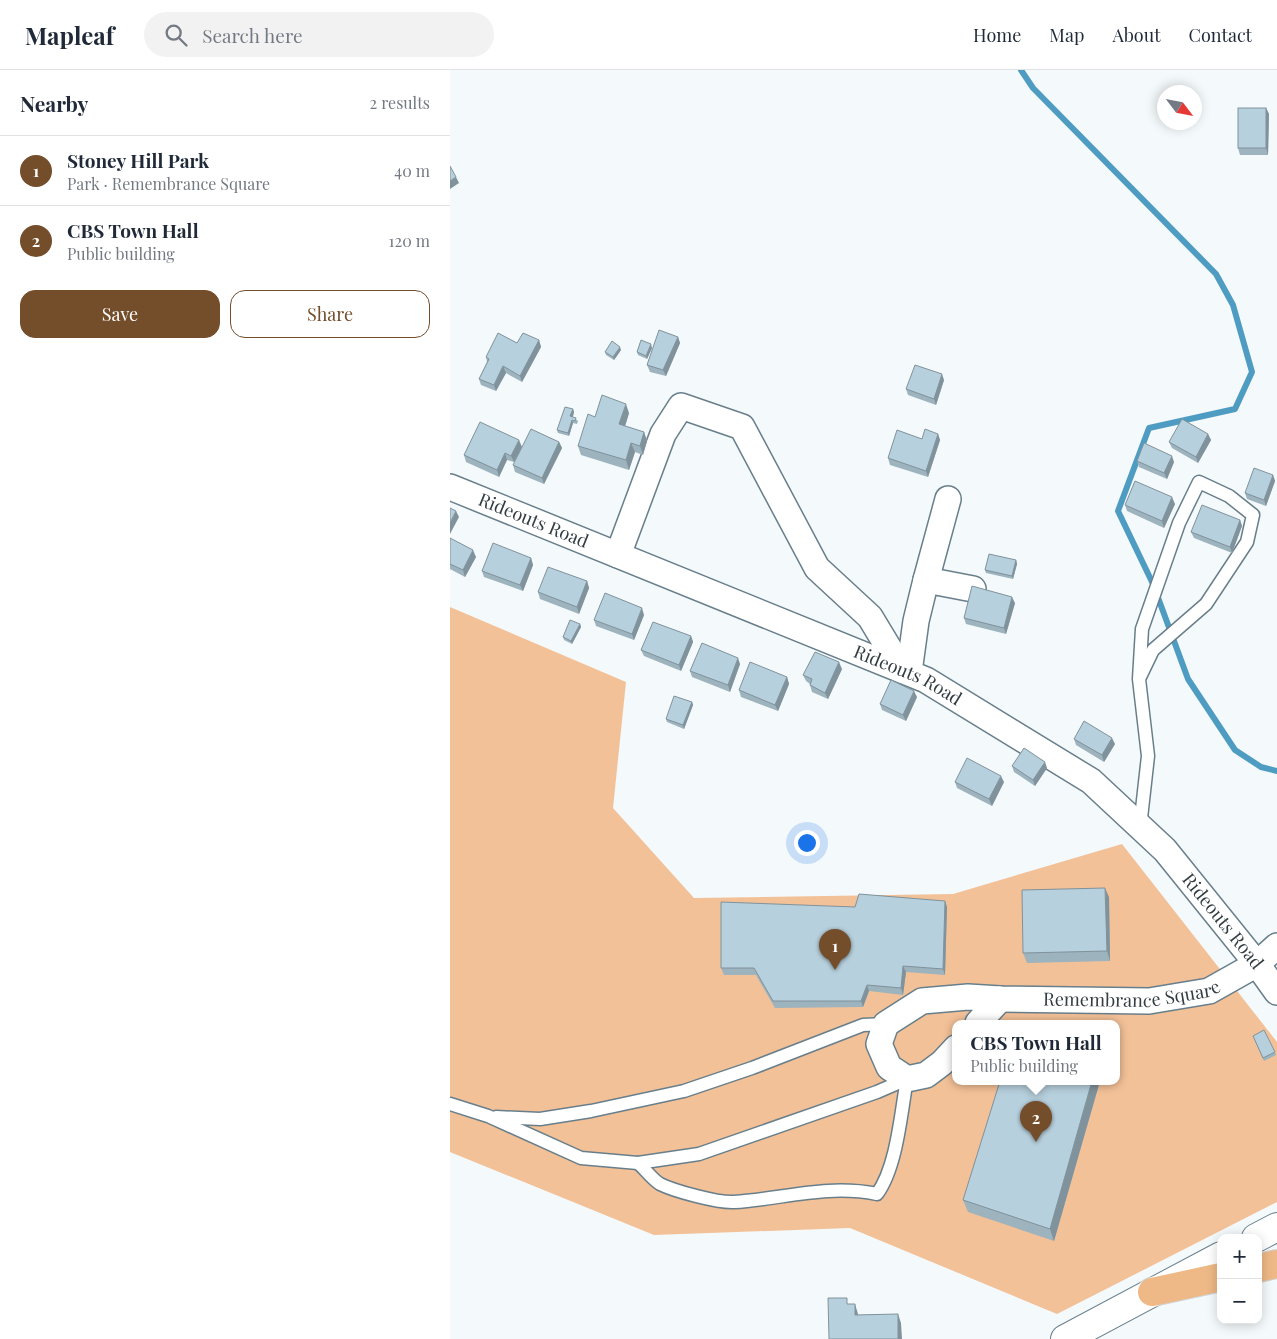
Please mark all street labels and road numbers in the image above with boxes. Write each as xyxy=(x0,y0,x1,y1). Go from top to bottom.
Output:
street label: Rideouts Road xyxy=(475,487,593,553)
street label: Rideouts Road xyxy=(850,639,967,710)
street label: Rideouts Road xyxy=(1177,868,1270,974)
street label: Remembrance Square xyxy=(1043,974,1224,1012)

